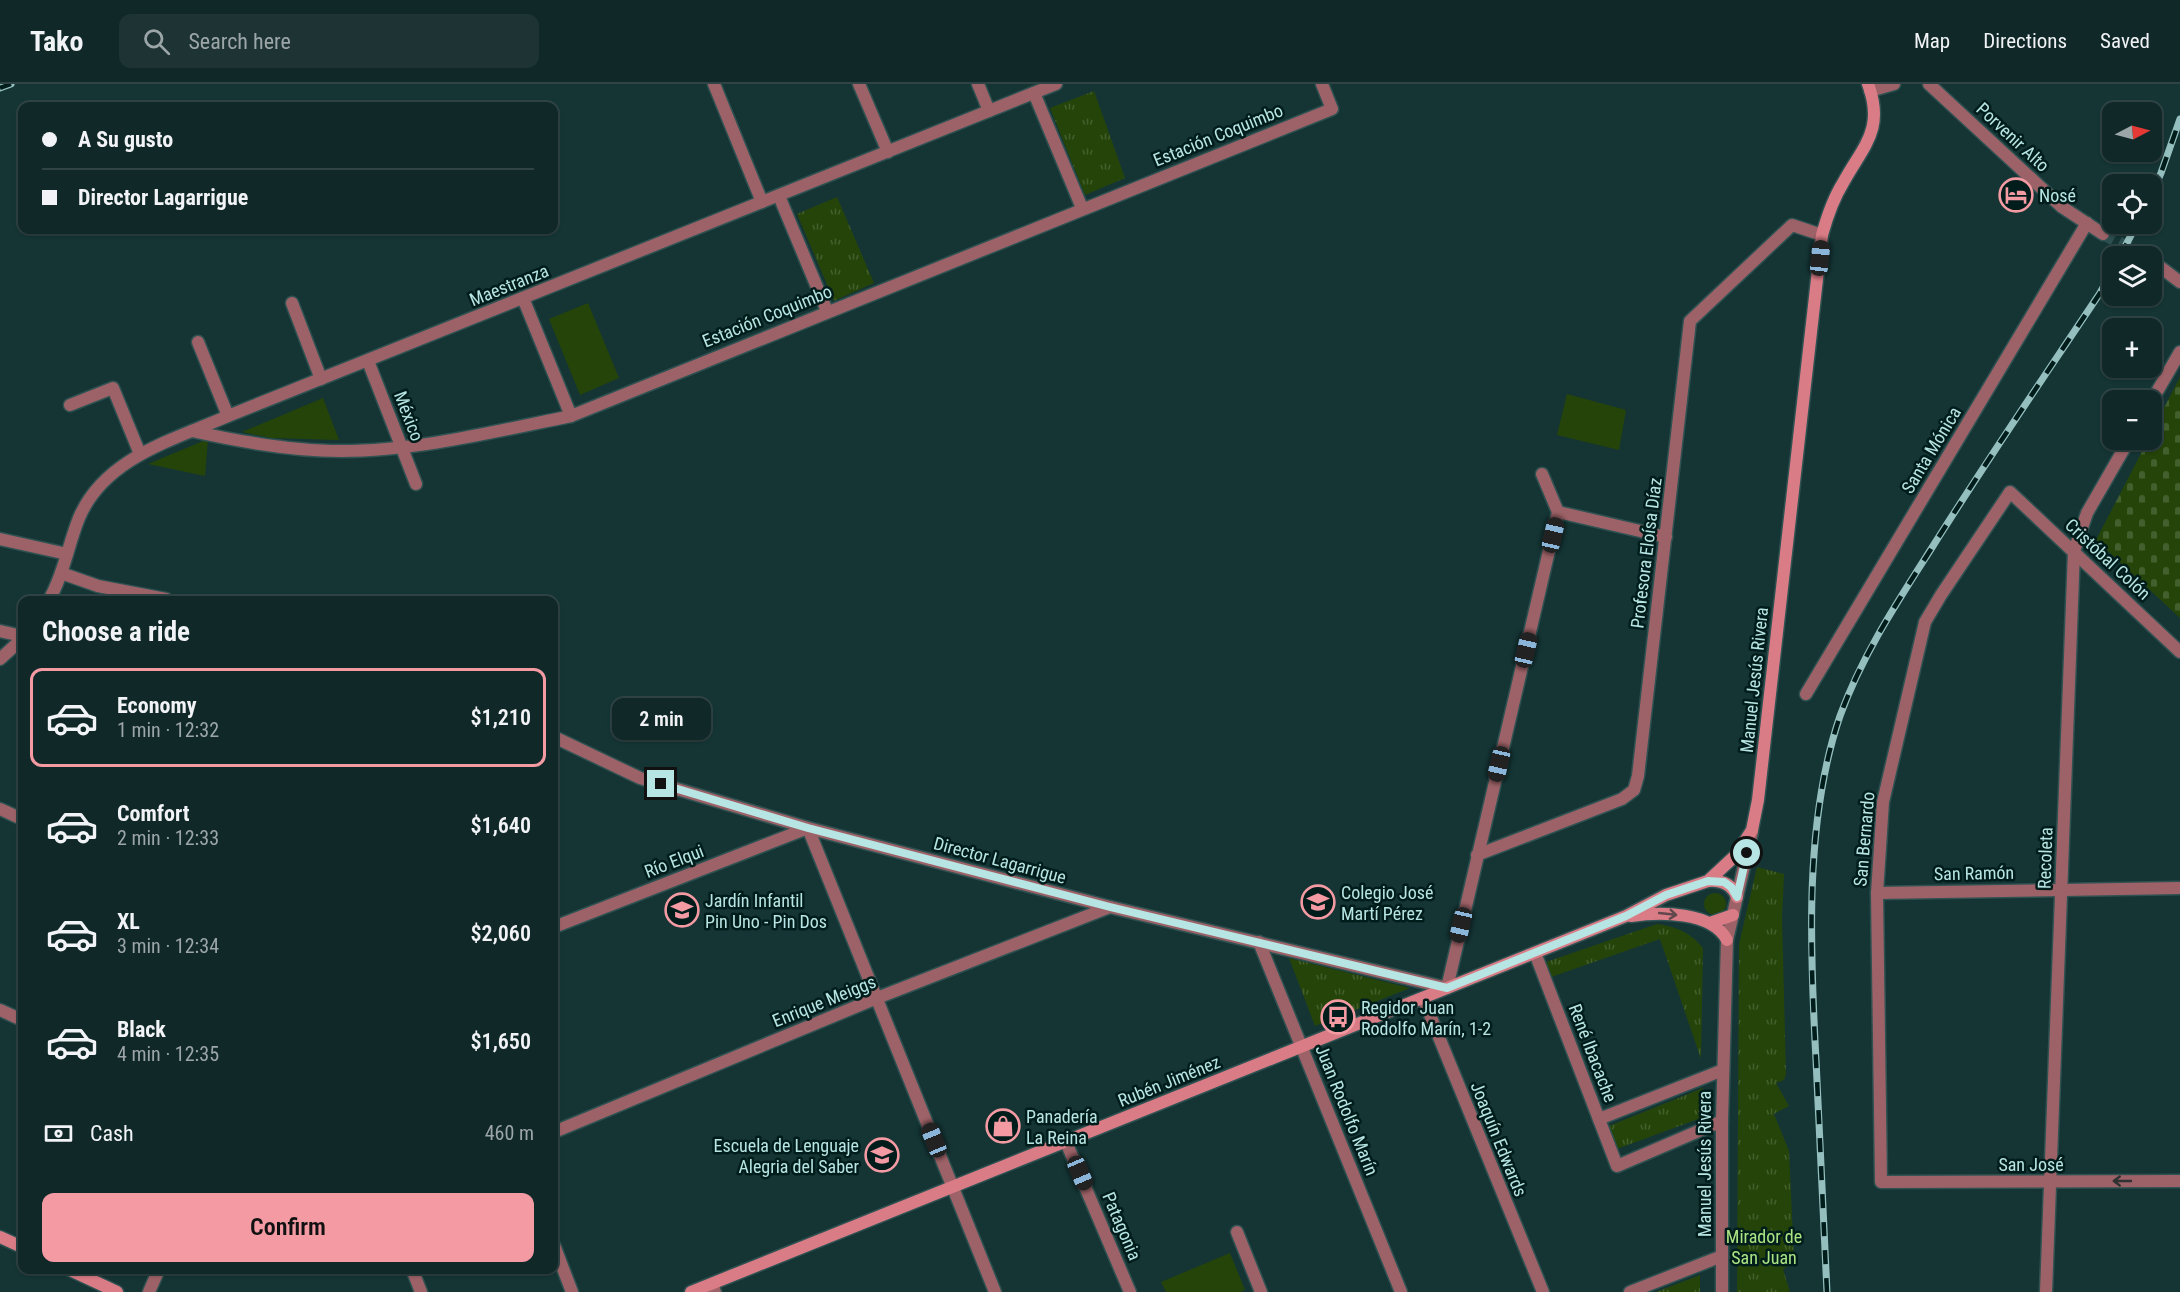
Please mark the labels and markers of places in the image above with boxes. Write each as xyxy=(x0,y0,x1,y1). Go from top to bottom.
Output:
hotel icon: Nosé xyxy=(1998,177,2034,213)
place label: Nosé xyxy=(2039,185,2076,206)
place label: Colegio José Martí Pérez xyxy=(1341,882,1433,924)
school or university icon: Colegio José Martí Pérez xyxy=(1300,884,1336,920)
place label: Jardín Infantil Pin Uno - Pin Dos xyxy=(705,890,827,932)
school or university icon: Jardín Infantil Pin Uno - Pin Dos xyxy=(664,892,700,928)
place label: Regidor Juan Rodolfo Marín, 1-2 xyxy=(1361,997,1491,1039)
bus stop icon: Regidor Juan Rodolfo Marín, 1-2 xyxy=(1320,999,1356,1035)
place label: Panadería La Reina xyxy=(1026,1106,1098,1148)
shop icon: Panadería La Reina xyxy=(985,1108,1021,1144)
place label: Escuela de Lenguaje Alegria del Saber xyxy=(714,1135,860,1177)
school or university icon: Escuela de Lenguaje Alegria del Saber xyxy=(864,1137,900,1173)

